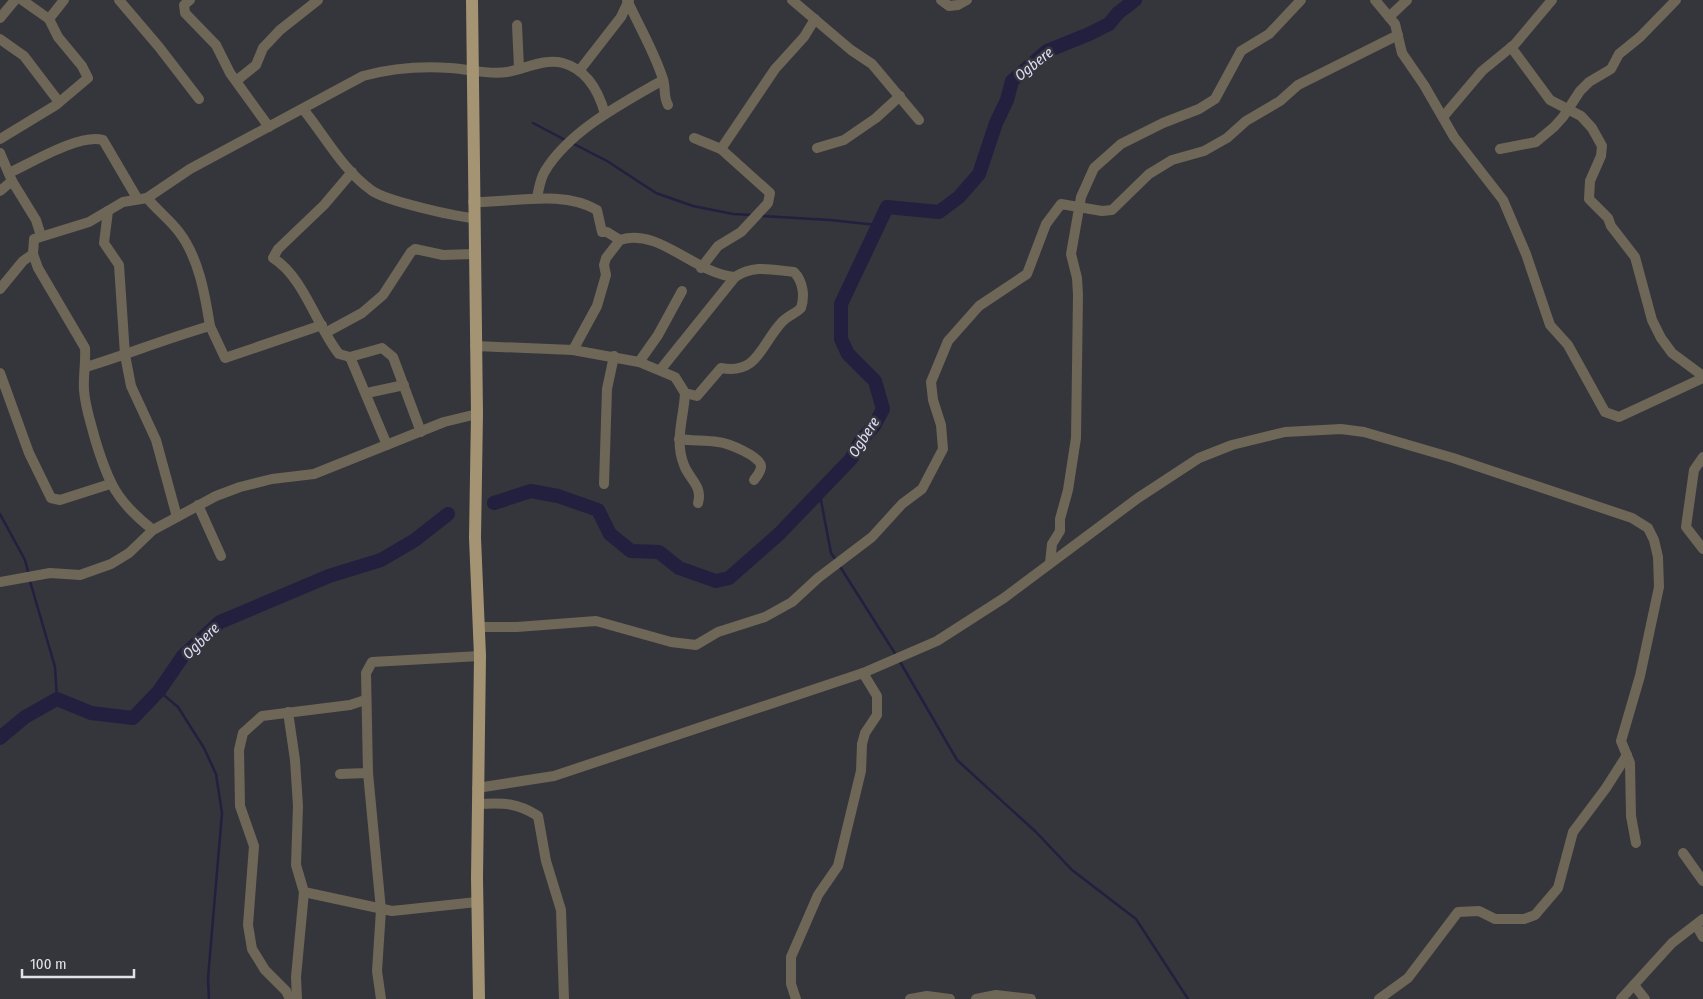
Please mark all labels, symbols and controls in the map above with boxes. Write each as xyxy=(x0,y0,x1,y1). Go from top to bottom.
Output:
water label: Ogbere xyxy=(1011,43,1057,85)
water label: Ogbere xyxy=(844,414,884,460)
water label: Ogbere xyxy=(179,619,223,663)
scale bar xyxy=(22,946,135,978)
text: 100 m xyxy=(30,955,67,973)

